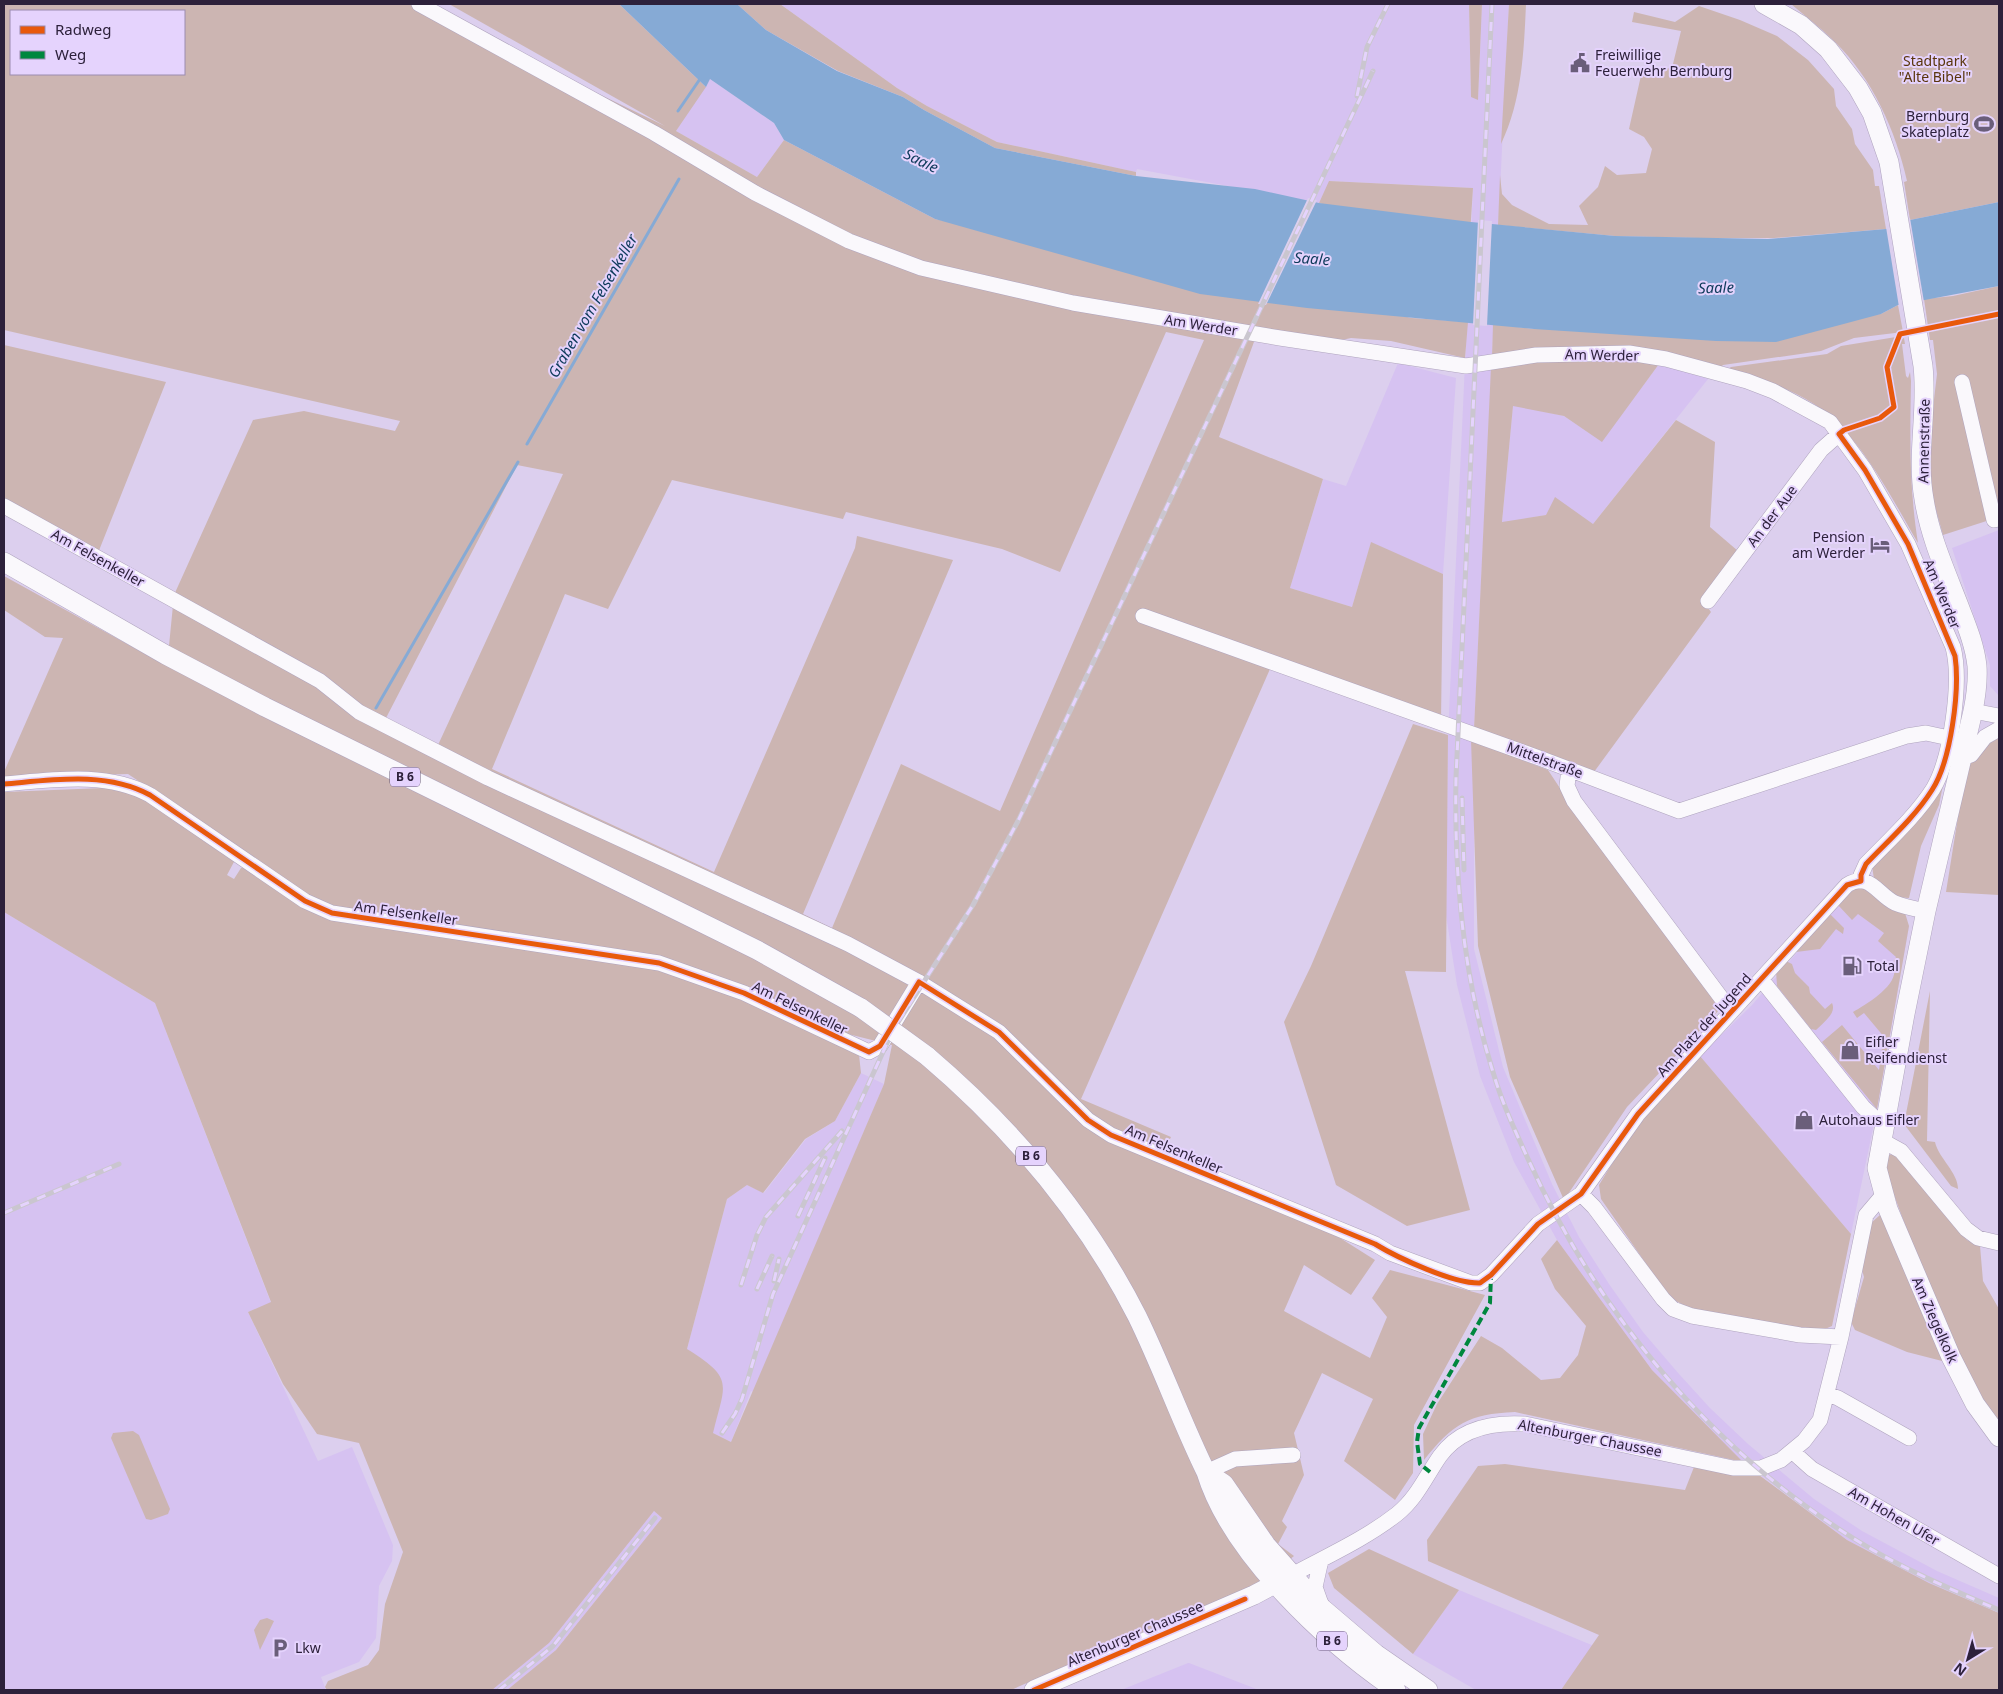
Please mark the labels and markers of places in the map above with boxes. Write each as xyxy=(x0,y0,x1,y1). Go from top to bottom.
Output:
place label: Freiwillige Feuerwehr Bernburg xyxy=(1595,45,1732,80)
public building icon: Freiwillige Feuerwehr Bernburg xyxy=(1569,52,1591,74)
place label: Bernburg Skateplatz xyxy=(1901,106,1969,141)
sports icon: Bernburg Skateplatz xyxy=(1973,113,1995,135)
place label: Pension am Werder xyxy=(1792,527,1865,562)
hotel icon: Pension am Werder xyxy=(1869,534,1891,556)
fuel station icon: Total xyxy=(1841,955,1863,977)
place label: Total xyxy=(1867,956,1899,975)
place label: Eifler Reifendienst xyxy=(1865,1032,1947,1067)
shop icon: Eifler Reifendienst xyxy=(1839,1039,1861,1061)
shop icon: Autohaus Eifler xyxy=(1793,1109,1815,1131)
place label: Autohaus Eifler xyxy=(1819,1110,1919,1129)
parking icon: Lkw xyxy=(269,1637,291,1659)
place label: Lkw xyxy=(295,1638,321,1657)

